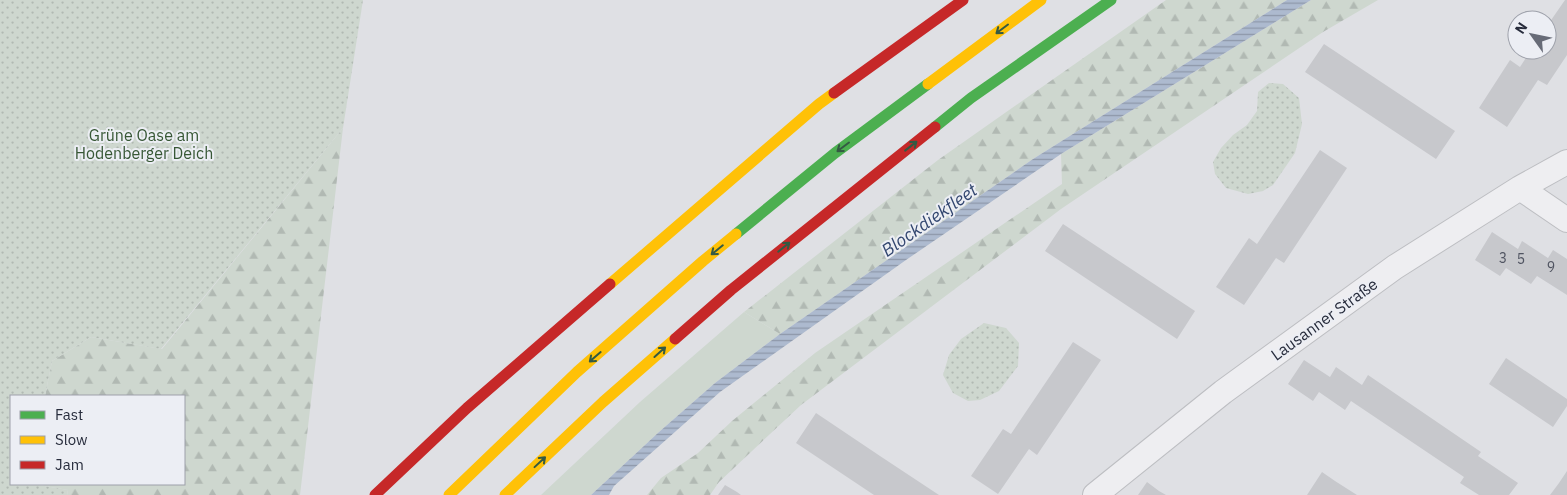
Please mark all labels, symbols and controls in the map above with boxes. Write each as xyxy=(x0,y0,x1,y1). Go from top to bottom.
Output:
north arrow xyxy=(1507,10,1557,60)
text: N xyxy=(1511,19,1531,37)
one-way arrow xyxy=(995,24,1009,34)
park label: Grüne Oase am Hodenberger Deich xyxy=(75,125,213,163)
one-way arrow xyxy=(904,140,917,151)
one-way arrow xyxy=(836,142,850,152)
water label: Blockdiekfleet xyxy=(877,178,982,262)
one-way arrow xyxy=(777,241,790,252)
one-way arrow xyxy=(711,244,724,255)
house number: 3 xyxy=(1499,249,1507,267)
house number: 5 xyxy=(1517,250,1525,268)
house number: 9 xyxy=(1547,258,1555,276)
street label: Lausanner Straße xyxy=(1267,274,1381,364)
one-way arrow xyxy=(654,346,667,358)
one-way arrow xyxy=(589,351,602,362)
legend xyxy=(10,395,185,485)
text: Fast xyxy=(55,405,83,424)
text: Slow xyxy=(55,430,88,449)
text: Jam xyxy=(55,455,84,474)
one-way arrow xyxy=(534,456,547,468)

